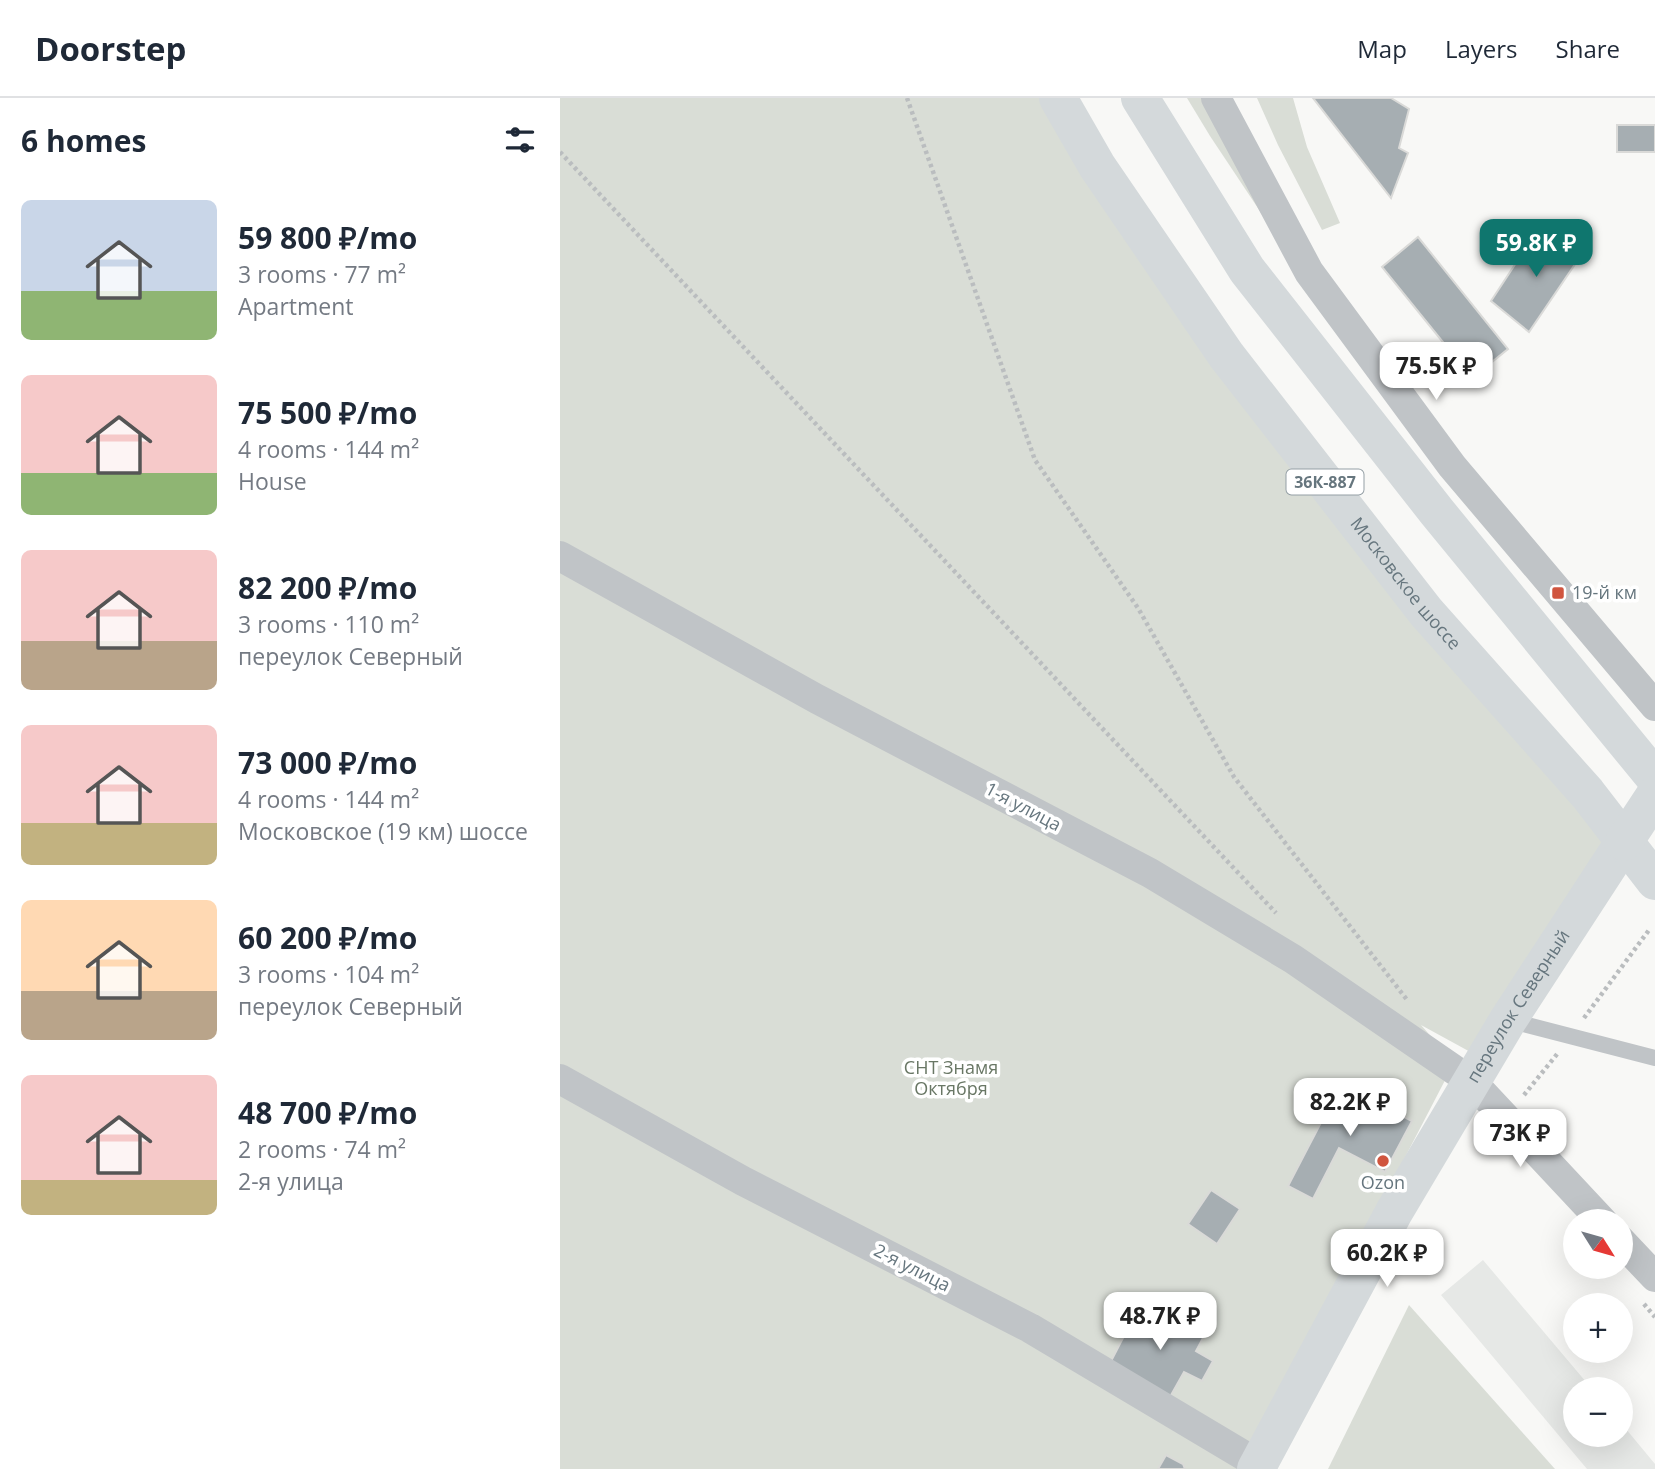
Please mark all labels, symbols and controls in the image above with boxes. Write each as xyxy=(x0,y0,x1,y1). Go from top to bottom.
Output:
text: Doorstep xyxy=(35,26,186,71)
text: Map xyxy=(1357,32,1407,65)
text: Layers xyxy=(1445,32,1518,65)
text: Share xyxy=(1556,32,1620,65)
text: 6 homes xyxy=(21,120,146,161)
icon: filters xyxy=(501,121,539,159)
text: 59 800 ₽/mo xyxy=(238,217,417,258)
pin: 59.8K ₽ xyxy=(1471,220,1601,279)
text: 59.8K ₽ xyxy=(1496,226,1576,258)
icon: home xyxy=(77,228,161,312)
text: 3 rooms · 77 m² xyxy=(238,258,406,290)
text: Apartment xyxy=(238,290,354,322)
pin: 75.5K ₽ xyxy=(1371,342,1501,402)
text: 75.5K ₽ xyxy=(1396,349,1476,381)
text: 75 500 ₽/mo xyxy=(238,392,417,433)
icon: home xyxy=(77,403,161,487)
text: 4 rooms · 144 m² xyxy=(238,433,419,465)
text: House xyxy=(238,465,307,497)
road number: 36К-887 xyxy=(1286,470,1364,494)
street label: Московское шоссе xyxy=(1346,512,1467,654)
text: 82 200 ₽/mo xyxy=(238,567,417,608)
icon: home xyxy=(77,578,161,662)
place label: 19-й км xyxy=(1572,580,1637,604)
marker: 19-й км xyxy=(1550,585,1566,601)
text: 3 rooms · 110 m² xyxy=(238,608,419,640)
text: переулок Северный xyxy=(238,640,463,672)
text: 73 000 ₽/mo xyxy=(238,742,417,783)
icon: home xyxy=(77,753,161,837)
street label: 1-я улица xyxy=(981,776,1066,836)
text: 4 rooms · 144 m² xyxy=(238,783,419,815)
text: Московское (19 км) шоссе xyxy=(238,815,528,847)
text: 60 200 ₽/mo xyxy=(238,917,417,958)
street label: переулок Северный xyxy=(1461,925,1575,1087)
icon: home xyxy=(77,928,161,1012)
text: 3 rooms · 104 m² xyxy=(238,958,419,990)
text: переулок Северный xyxy=(238,990,463,1022)
park label: СНТ Знамя Октября xyxy=(904,1055,998,1100)
pin: 82.2K ₽ xyxy=(1285,1079,1415,1138)
text: 82.2K ₽ xyxy=(1310,1085,1390,1117)
text: 48 700 ₽/mo xyxy=(238,1092,417,1133)
icon: home xyxy=(77,1103,161,1187)
pin: 73K ₽ xyxy=(1471,1110,1569,1169)
text: 73K ₽ xyxy=(1490,1116,1550,1148)
text: 2 rooms · 74 m² xyxy=(238,1133,406,1165)
marker: Ozon xyxy=(1375,1153,1391,1169)
text: 2-я улица xyxy=(238,1165,344,1197)
place label: Ozon xyxy=(1361,1170,1405,1194)
north arrow xyxy=(1563,1209,1633,1279)
map controls xyxy=(1563,1209,1633,1447)
pin: 60.2K ₽ xyxy=(1322,1230,1452,1289)
text: 60.2K ₽ xyxy=(1347,1236,1427,1268)
street label: 2-я улица xyxy=(870,1238,955,1297)
pin: 48.7K ₽ xyxy=(1095,1292,1225,1352)
button: + xyxy=(1563,1293,1633,1363)
text: 48.7K ₽ xyxy=(1120,1299,1200,1331)
button: − xyxy=(1563,1377,1633,1447)

